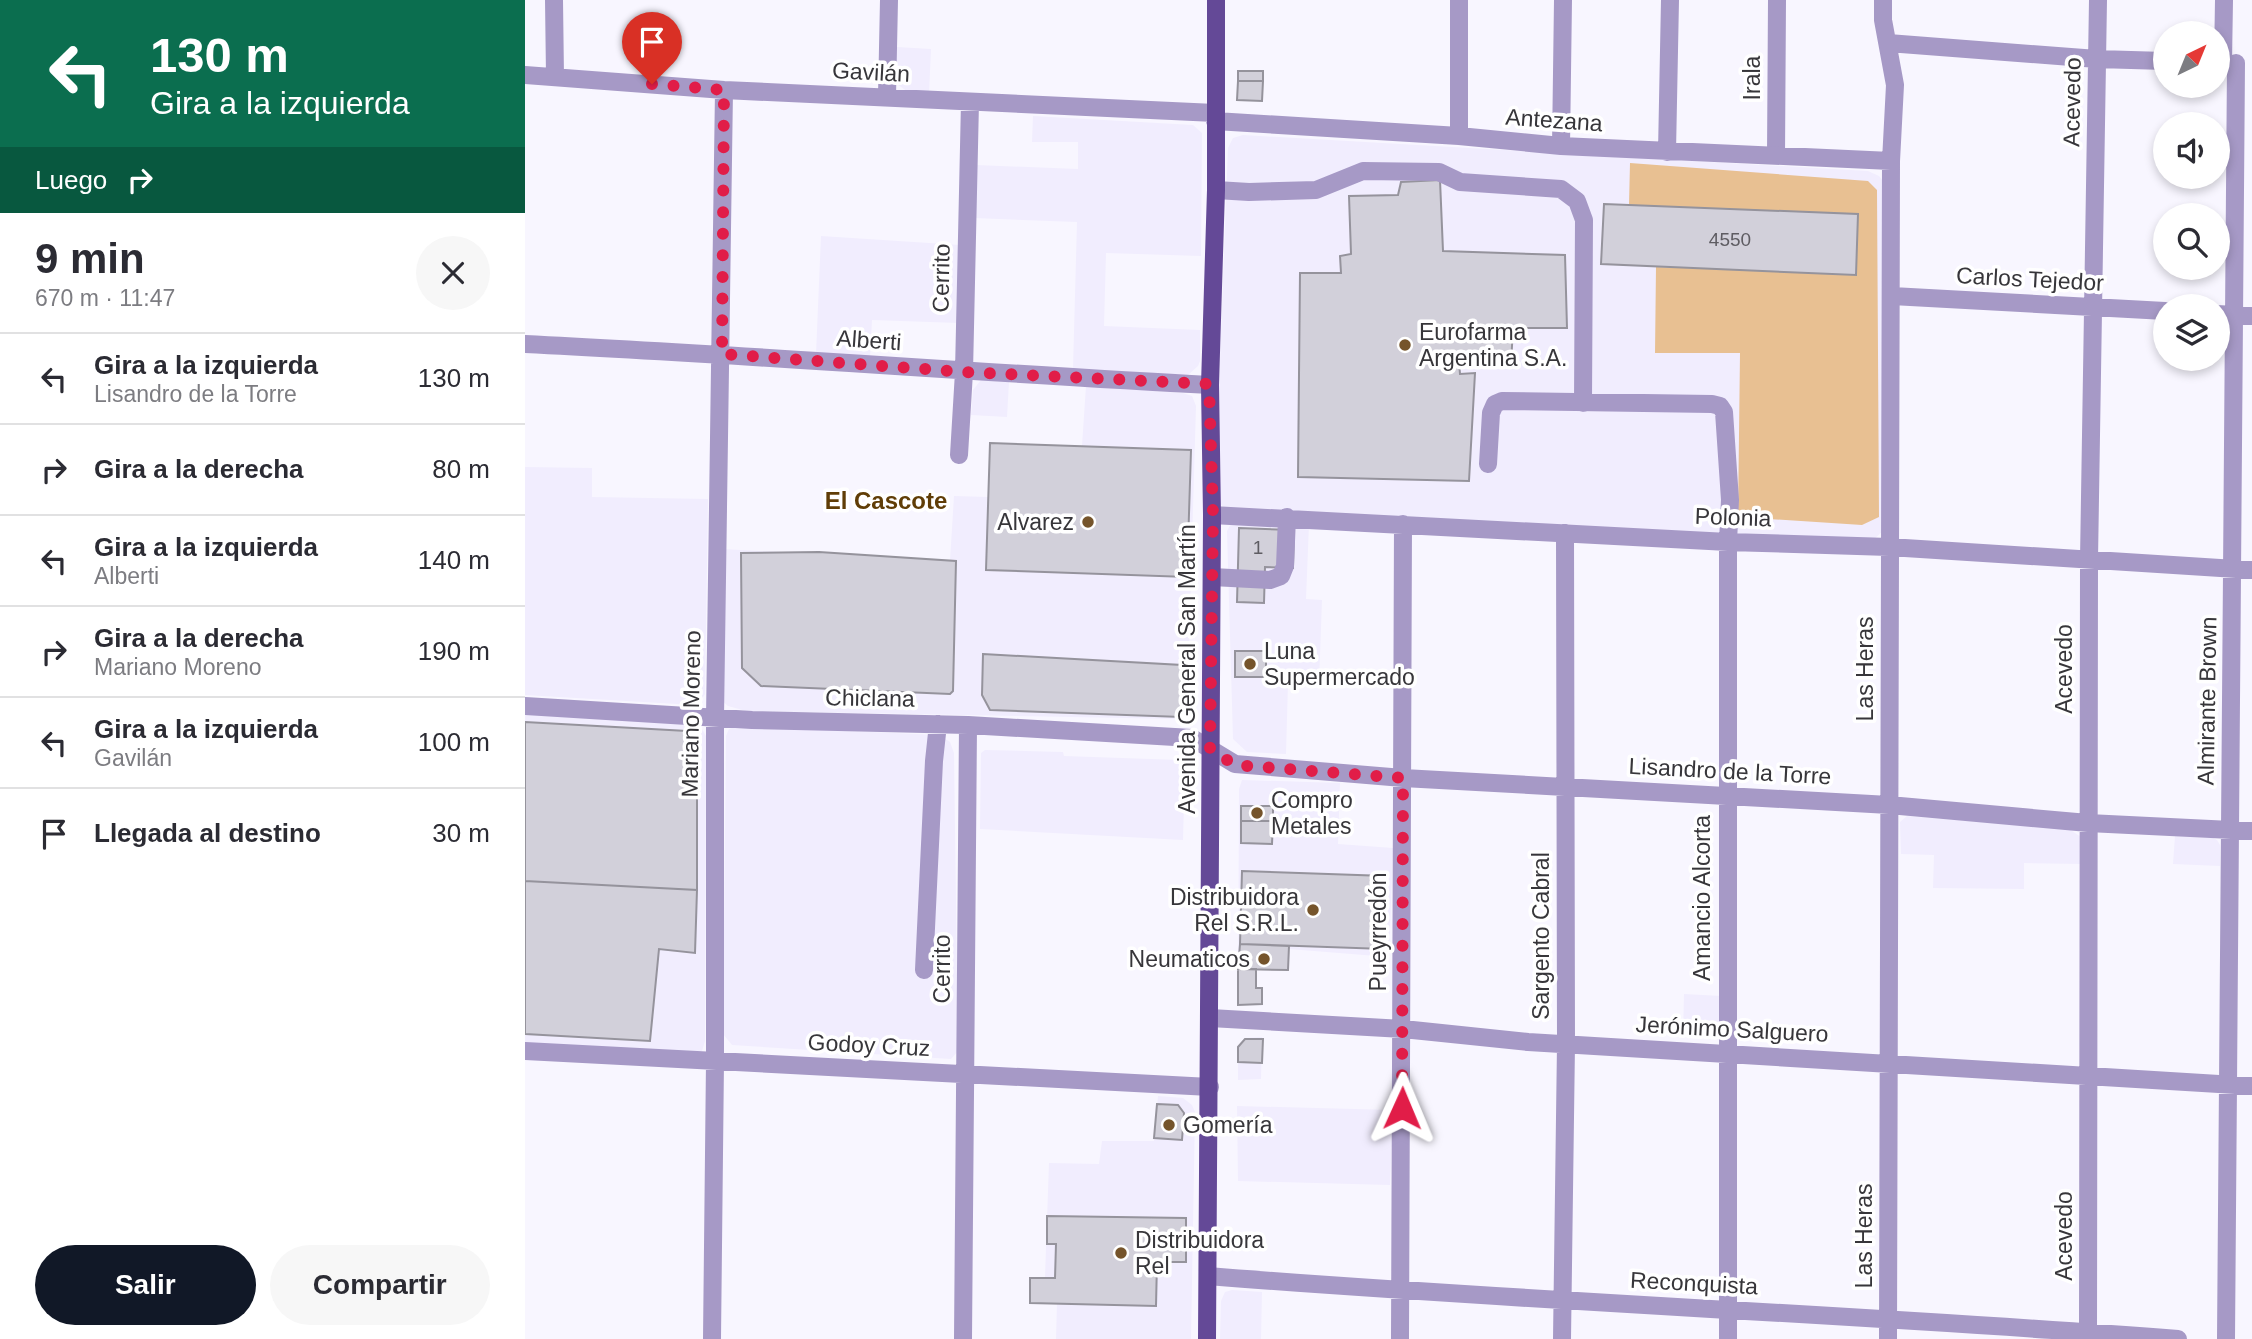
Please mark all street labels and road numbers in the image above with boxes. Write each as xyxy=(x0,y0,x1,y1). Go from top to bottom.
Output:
street label: Irala xyxy=(1739,55,1765,100)
street label: Gavilán xyxy=(831,57,911,87)
street label: Acevedo xyxy=(2058,57,2086,147)
street label: Antezana xyxy=(1505,104,1604,136)
street label: Cerrito xyxy=(927,243,955,313)
street label: Carlos Tejedor xyxy=(1955,262,2105,296)
street label: Alberti xyxy=(836,325,902,355)
street label: Polonia xyxy=(1694,503,1772,531)
street label: Avenida General San Martín xyxy=(1174,524,1200,814)
street label: Almirante Brown xyxy=(2193,616,2221,786)
street label: Las Heras xyxy=(1852,617,1878,721)
street label: Acevedo xyxy=(2051,624,2077,714)
street label: Mariano Moreno xyxy=(677,630,705,798)
street label: Chiclana xyxy=(825,684,915,712)
street label: Lisandro de la Torre xyxy=(1628,753,1832,789)
street label: Amancio Alcorta xyxy=(1689,815,1715,981)
street label: Sargento Cabral xyxy=(1528,852,1554,1020)
street label: Pueyrredón xyxy=(1365,873,1391,991)
street label: Cerrito xyxy=(929,934,955,1004)
street label: Jerónimo Salguero xyxy=(1635,1011,1829,1047)
street label: Godoy Cruz xyxy=(807,1029,931,1061)
street label: Las Heras xyxy=(1851,1184,1877,1288)
street label: Acevedo xyxy=(2051,1191,2077,1281)
street label: Reconquista xyxy=(1629,1267,1759,1299)

